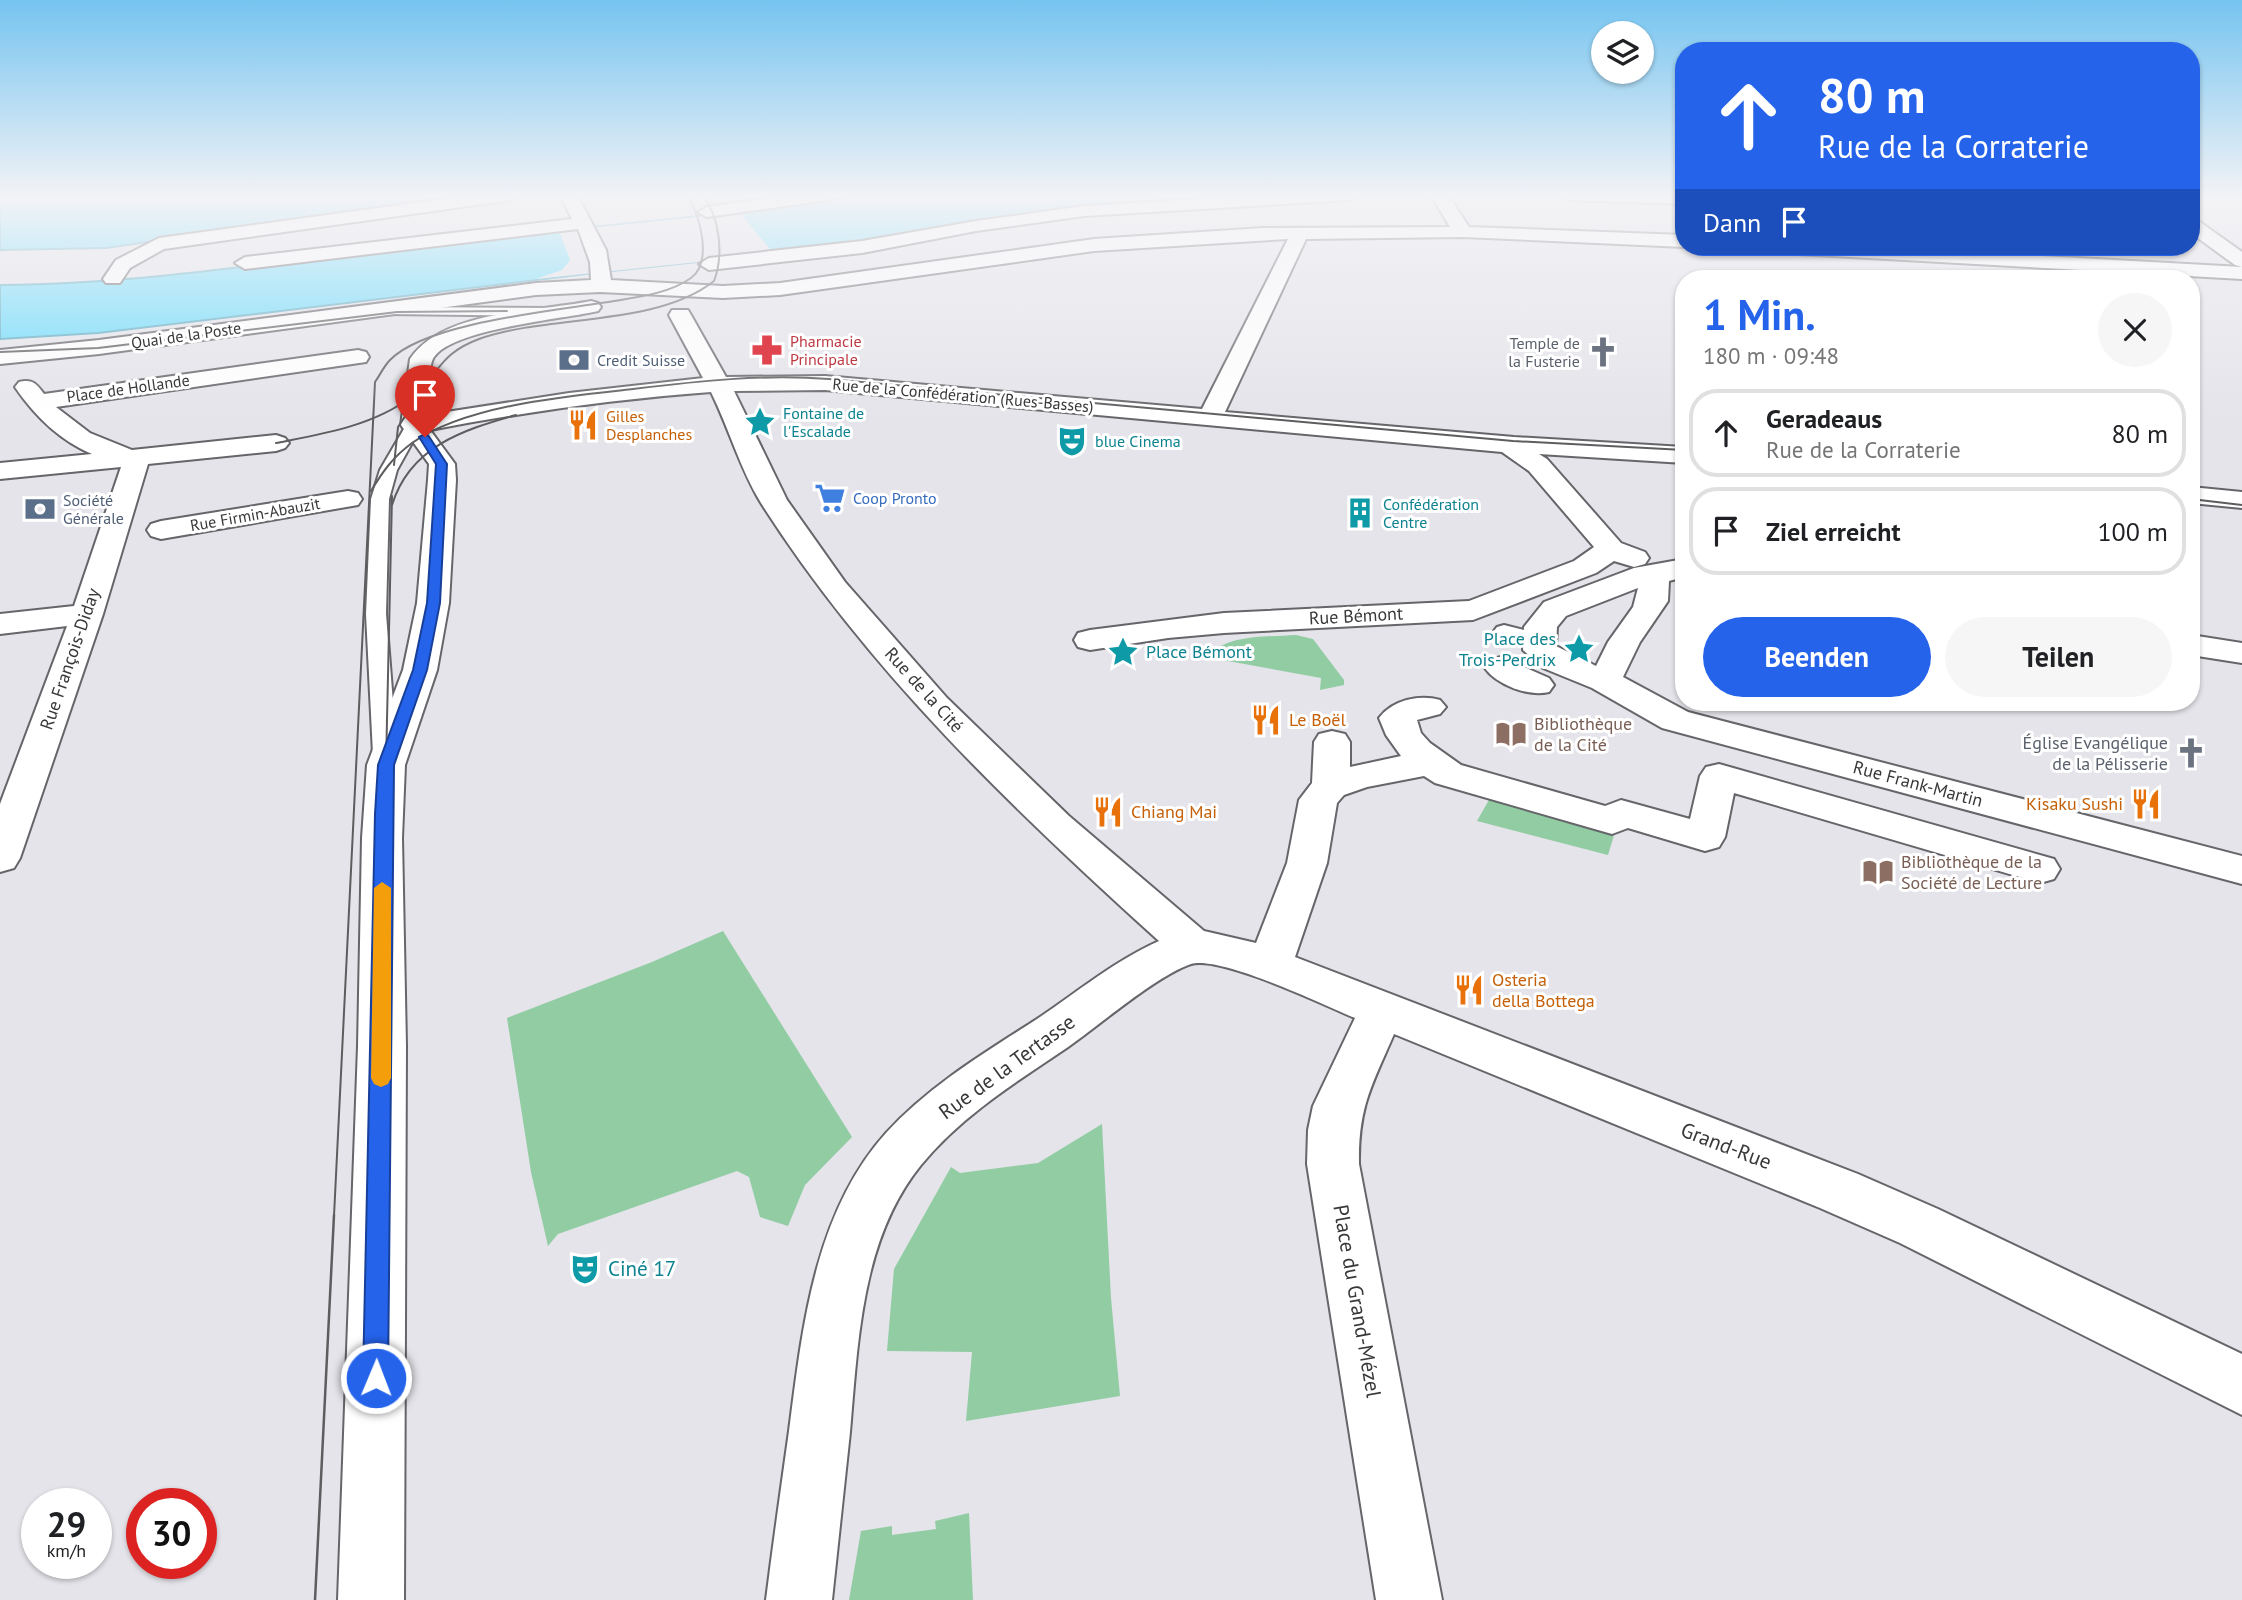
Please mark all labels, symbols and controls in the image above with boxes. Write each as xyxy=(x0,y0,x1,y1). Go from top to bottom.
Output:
map controls xyxy=(1591,21,1654,84)
button: layers xyxy=(1591,21,1654,84)
text: 80 m xyxy=(1818,63,1925,127)
icon: ahead xyxy=(1703,70,1794,161)
text: Rue de la Corraterie xyxy=(1818,125,2089,167)
icon: arrive xyxy=(1775,203,1813,241)
text: Dann xyxy=(1703,206,1761,239)
text: 1 Min. xyxy=(1703,287,1816,342)
button: close xyxy=(2098,293,2172,367)
street label: Quai de la Poste xyxy=(130,317,242,353)
place label: Pharmacie Principale xyxy=(790,331,862,369)
pharmacy icon: Pharmacie Principale xyxy=(750,333,784,367)
place label: Temple de la Fusterie xyxy=(1508,333,1580,371)
church icon: Temple de la Fusterie xyxy=(1586,335,1620,369)
text: 180 m · 09:48 xyxy=(1703,341,1839,370)
bank icon: Credit Suisse xyxy=(557,343,591,377)
place label: Credit Suisse xyxy=(597,350,685,370)
pin xyxy=(395,365,455,437)
street label: Place de Hollande xyxy=(65,369,191,407)
street label: Rue de la Confédération (Rues-Basses) xyxy=(832,374,1094,416)
icon: arrive xyxy=(406,376,444,414)
text: Geradeaus xyxy=(1766,402,1882,435)
place label: Fontaine de l'Escalade xyxy=(783,403,864,441)
place icon: Fontaine de l'Escalade xyxy=(743,405,777,439)
place label: Gilles Desplanches xyxy=(606,406,692,444)
restaurant icon: Gilles Desplanches xyxy=(566,408,600,442)
icon: ahead xyxy=(1707,414,1745,452)
text: 80 m xyxy=(2112,417,2168,450)
theatre icon: blue Cinema xyxy=(1055,424,1089,458)
place label: blue Cinema xyxy=(1095,431,1181,451)
text: Rue de la Corraterie xyxy=(1766,435,1961,464)
supermarket icon: Coop Pronto xyxy=(813,481,847,515)
place label: Coop Pronto xyxy=(853,488,937,508)
place label: Société Générale xyxy=(63,490,124,528)
bank icon: Société Générale xyxy=(23,492,57,526)
street label: Rue Firmin-Abauzit xyxy=(188,493,322,535)
place label: Confédération Centre xyxy=(1383,494,1479,532)
building icon: Confédération Centre xyxy=(1343,496,1377,530)
icon: arrive xyxy=(1707,512,1745,550)
text: Ziel erreicht xyxy=(1766,515,1901,548)
text: 100 m xyxy=(2097,515,2168,548)
street label: Rue François-Diday xyxy=(35,584,105,733)
street label: Rue Bémont xyxy=(1308,602,1404,629)
button: Beenden xyxy=(1703,617,1931,697)
button: Teilen xyxy=(1945,617,2172,697)
place label: Place des Trois-Perdrix xyxy=(1459,627,1556,671)
place icon: Place des Trois-Perdrix xyxy=(1562,632,1596,666)
place icon: Place Bémont xyxy=(1106,635,1140,669)
place label: Place Bémont xyxy=(1146,640,1252,663)
street label: Rue de la Cité xyxy=(880,642,969,737)
restaurant icon: Le Boël xyxy=(1249,703,1283,737)
place label: Le Boël xyxy=(1289,708,1346,731)
place label: Bibliothèque de la Cité xyxy=(1534,712,1632,756)
library icon: Bibliothèque de la Cité xyxy=(1494,717,1528,751)
place label: Église Evangélique de la Pélisserie xyxy=(2023,731,2168,775)
church icon: Église Evangélique de la Pélisserie xyxy=(2174,736,2208,770)
street label: Rue Frank-Martin xyxy=(1851,755,1985,812)
restaurant icon: Kisaku Sushi xyxy=(2129,787,2163,821)
place label: Kisaku Sushi xyxy=(2026,792,2123,815)
restaurant icon: Chiang Mai xyxy=(1091,795,1125,829)
place label: Chiang Mai xyxy=(1131,800,1217,823)
place label: Bibliothèque de la Société de Lecture xyxy=(1901,850,2042,894)
library icon: Bibliothèque de la Société de Lecture xyxy=(1861,855,1895,889)
place label: Osteria della Bottega xyxy=(1492,968,1595,1012)
restaurant icon: Osteria della Bottega xyxy=(1452,973,1486,1007)
street label: Rue de la Tertasse xyxy=(933,1008,1080,1125)
street label: Grand-Rue xyxy=(1677,1116,1775,1175)
street label: Place du Grand-Mézel xyxy=(1327,1202,1388,1399)
theatre icon: Ciné 17 xyxy=(568,1252,602,1286)
place label: Ciné 17 xyxy=(608,1255,676,1282)
position arrow xyxy=(339,1341,413,1415)
speed limit sign: 30 xyxy=(126,1488,217,1579)
text: 29 xyxy=(47,1501,86,1547)
text: km/h xyxy=(47,1539,86,1562)

